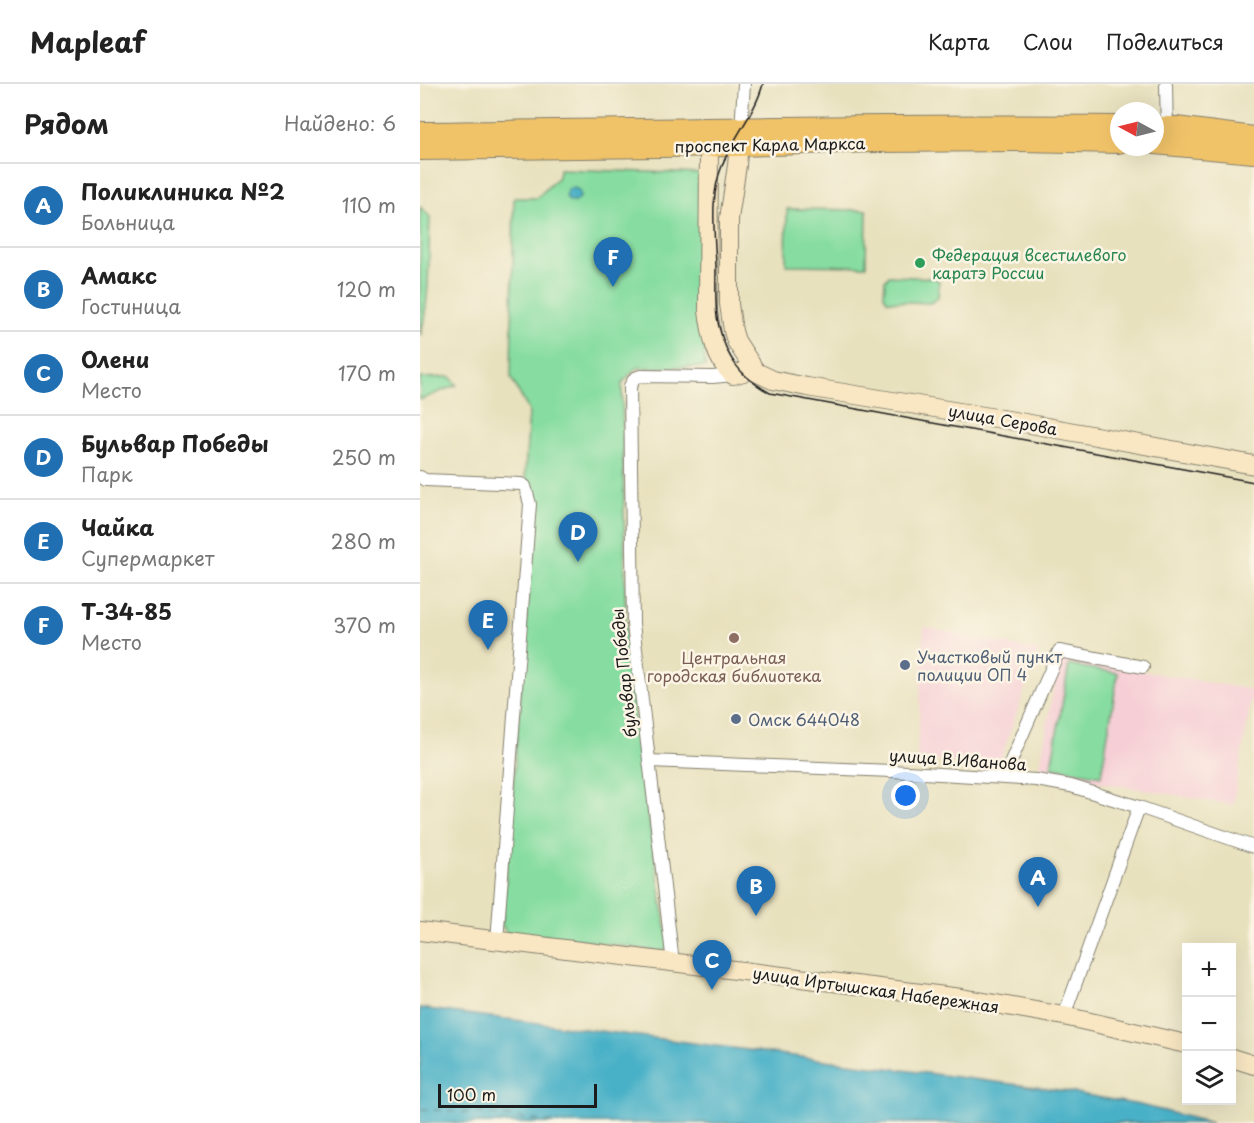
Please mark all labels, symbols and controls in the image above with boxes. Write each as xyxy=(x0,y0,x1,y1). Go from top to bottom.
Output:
text: Mapleaf xyxy=(30,20,146,63)
text: Карта xyxy=(928,25,990,57)
text: Слои xyxy=(1023,25,1073,57)
text: Поделиться xyxy=(1106,25,1224,57)
north arrow xyxy=(1110,102,1164,156)
text: Рядом xyxy=(24,104,109,143)
text: Найдено: 6 xyxy=(284,108,396,138)
street label: проспект Карла Маркса xyxy=(674,130,866,158)
text: Поликлиника №2 xyxy=(81,174,285,207)
text: A xyxy=(36,190,51,220)
text: 110 m xyxy=(342,190,396,220)
text: Больница xyxy=(81,207,175,237)
pin: F xyxy=(594,238,632,287)
place label: Федерация всестилевого каратэ России xyxy=(932,242,1127,284)
marker: Федерация всестилевого каратэ России xyxy=(913,256,927,270)
text: Амакс xyxy=(81,258,157,291)
text: B xyxy=(37,274,50,304)
text: 120 m xyxy=(337,274,396,304)
text: Гостиница xyxy=(81,291,181,321)
text: Олени xyxy=(81,342,150,375)
text: C xyxy=(36,358,51,388)
text: 170 m xyxy=(338,358,396,388)
text: Место xyxy=(81,375,142,405)
street label: улица Серова xyxy=(947,398,1059,440)
text: Бульвар Победы xyxy=(81,426,269,459)
text: D xyxy=(36,442,51,472)
text: 250 m xyxy=(332,442,396,472)
text: Парк xyxy=(81,459,133,489)
text: Чайка xyxy=(81,510,154,543)
pin: D xyxy=(558,512,598,562)
text: E xyxy=(37,526,50,556)
text: 280 m xyxy=(331,526,396,556)
text: Супермаркет xyxy=(81,543,214,573)
text: Т-34-85 xyxy=(81,594,172,627)
pin: E xyxy=(468,600,508,650)
street label: бульвар Победы xyxy=(604,607,642,739)
text: F xyxy=(38,610,49,640)
text: 370 m xyxy=(333,610,396,640)
text: Место xyxy=(81,627,142,657)
marker: Центральная городская библиотека xyxy=(727,631,741,645)
place label: Участковый пункт полиции ОП 4 xyxy=(917,644,1062,686)
place label: Центральная городская библиотека xyxy=(647,645,821,687)
marker: Участковый пункт полиции ОП 4 xyxy=(898,658,912,672)
place label: Омск 644048 xyxy=(748,707,860,731)
marker: Омск 644048 xyxy=(729,712,743,726)
street label: улица В.Иванова xyxy=(888,742,1028,776)
your location xyxy=(891,781,920,810)
pin: A xyxy=(1018,858,1058,907)
pin: B xyxy=(736,866,776,916)
pin: C xyxy=(692,940,732,990)
map controls xyxy=(1182,943,1236,1105)
button: + xyxy=(1182,943,1236,997)
street label: улица Иртышская Набережная xyxy=(751,960,1001,1018)
button: − xyxy=(1182,997,1236,1051)
button: layers xyxy=(1182,1051,1236,1105)
scale bar xyxy=(438,1081,597,1108)
text: 100 m xyxy=(447,1082,496,1106)

